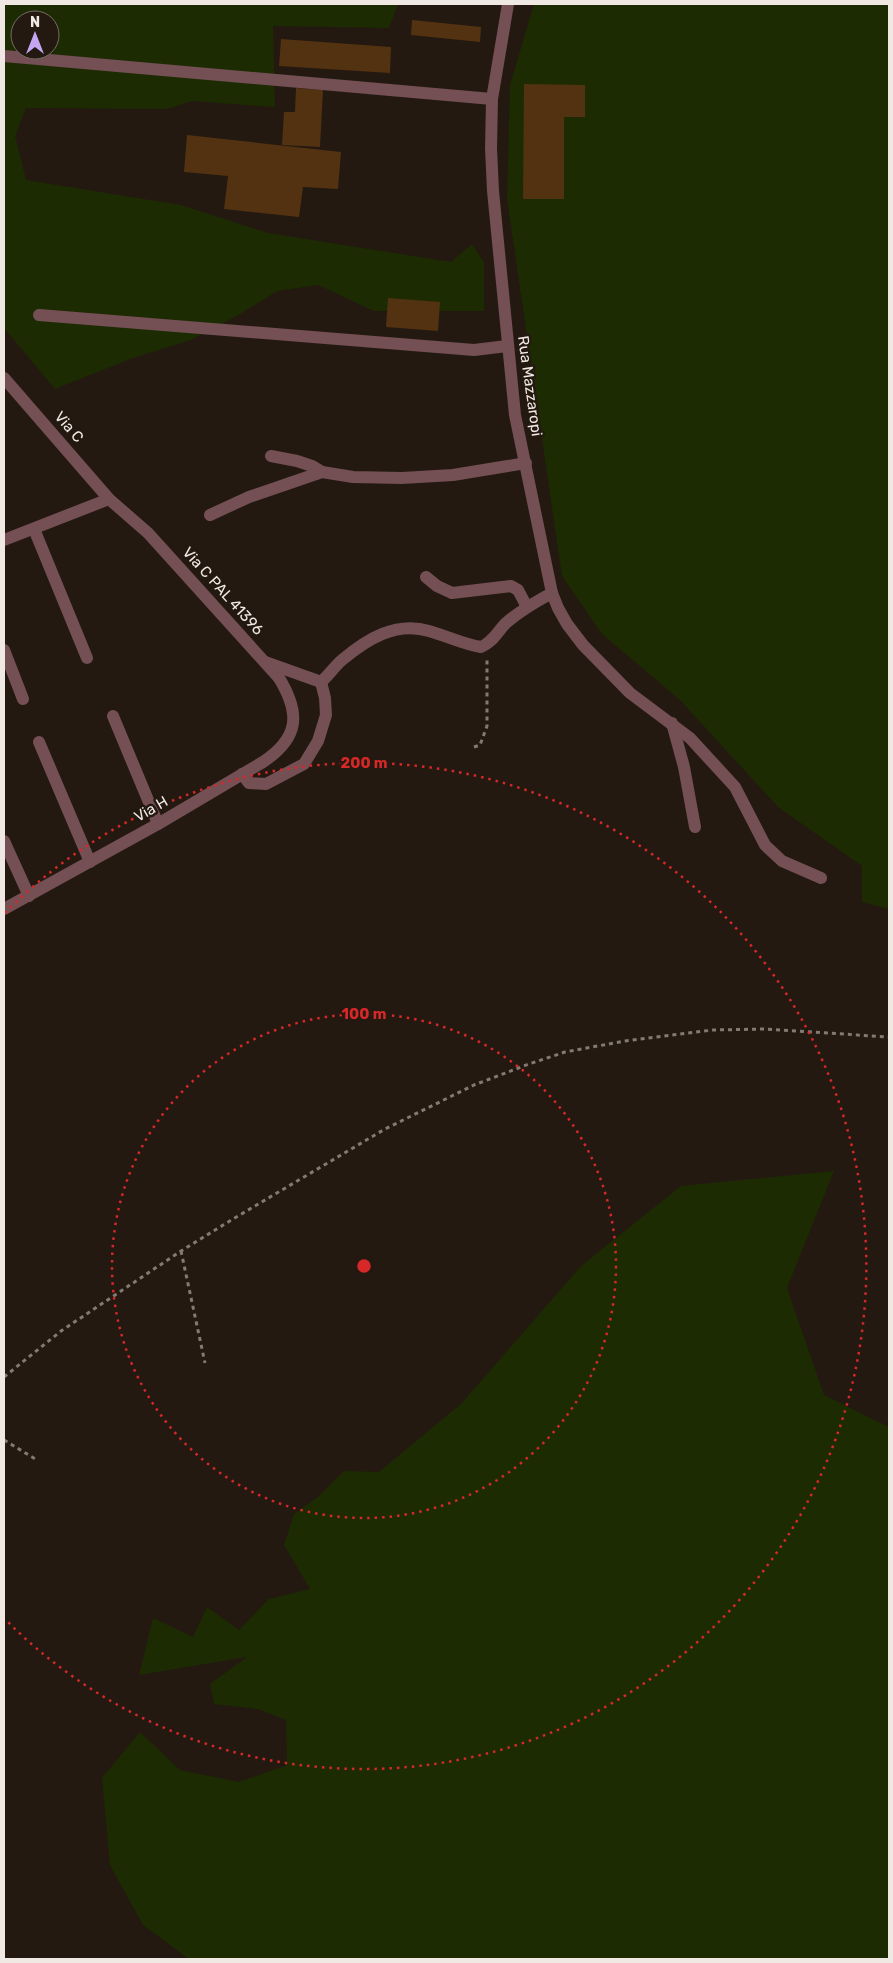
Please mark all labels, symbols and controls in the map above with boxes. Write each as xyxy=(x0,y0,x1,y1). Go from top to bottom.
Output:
north arrow xyxy=(10,10,60,60)
text: N xyxy=(30,14,40,31)
street label: Rua Mazzaropi xyxy=(514,335,546,437)
street label: Via C xyxy=(51,408,87,446)
street label: Via C PAL 41396 xyxy=(179,543,267,639)
text: 200 m xyxy=(340,754,388,772)
street label: Via H xyxy=(131,792,171,826)
text: 100 m xyxy=(342,1005,386,1023)
centre of rings xyxy=(355,1257,373,1275)

